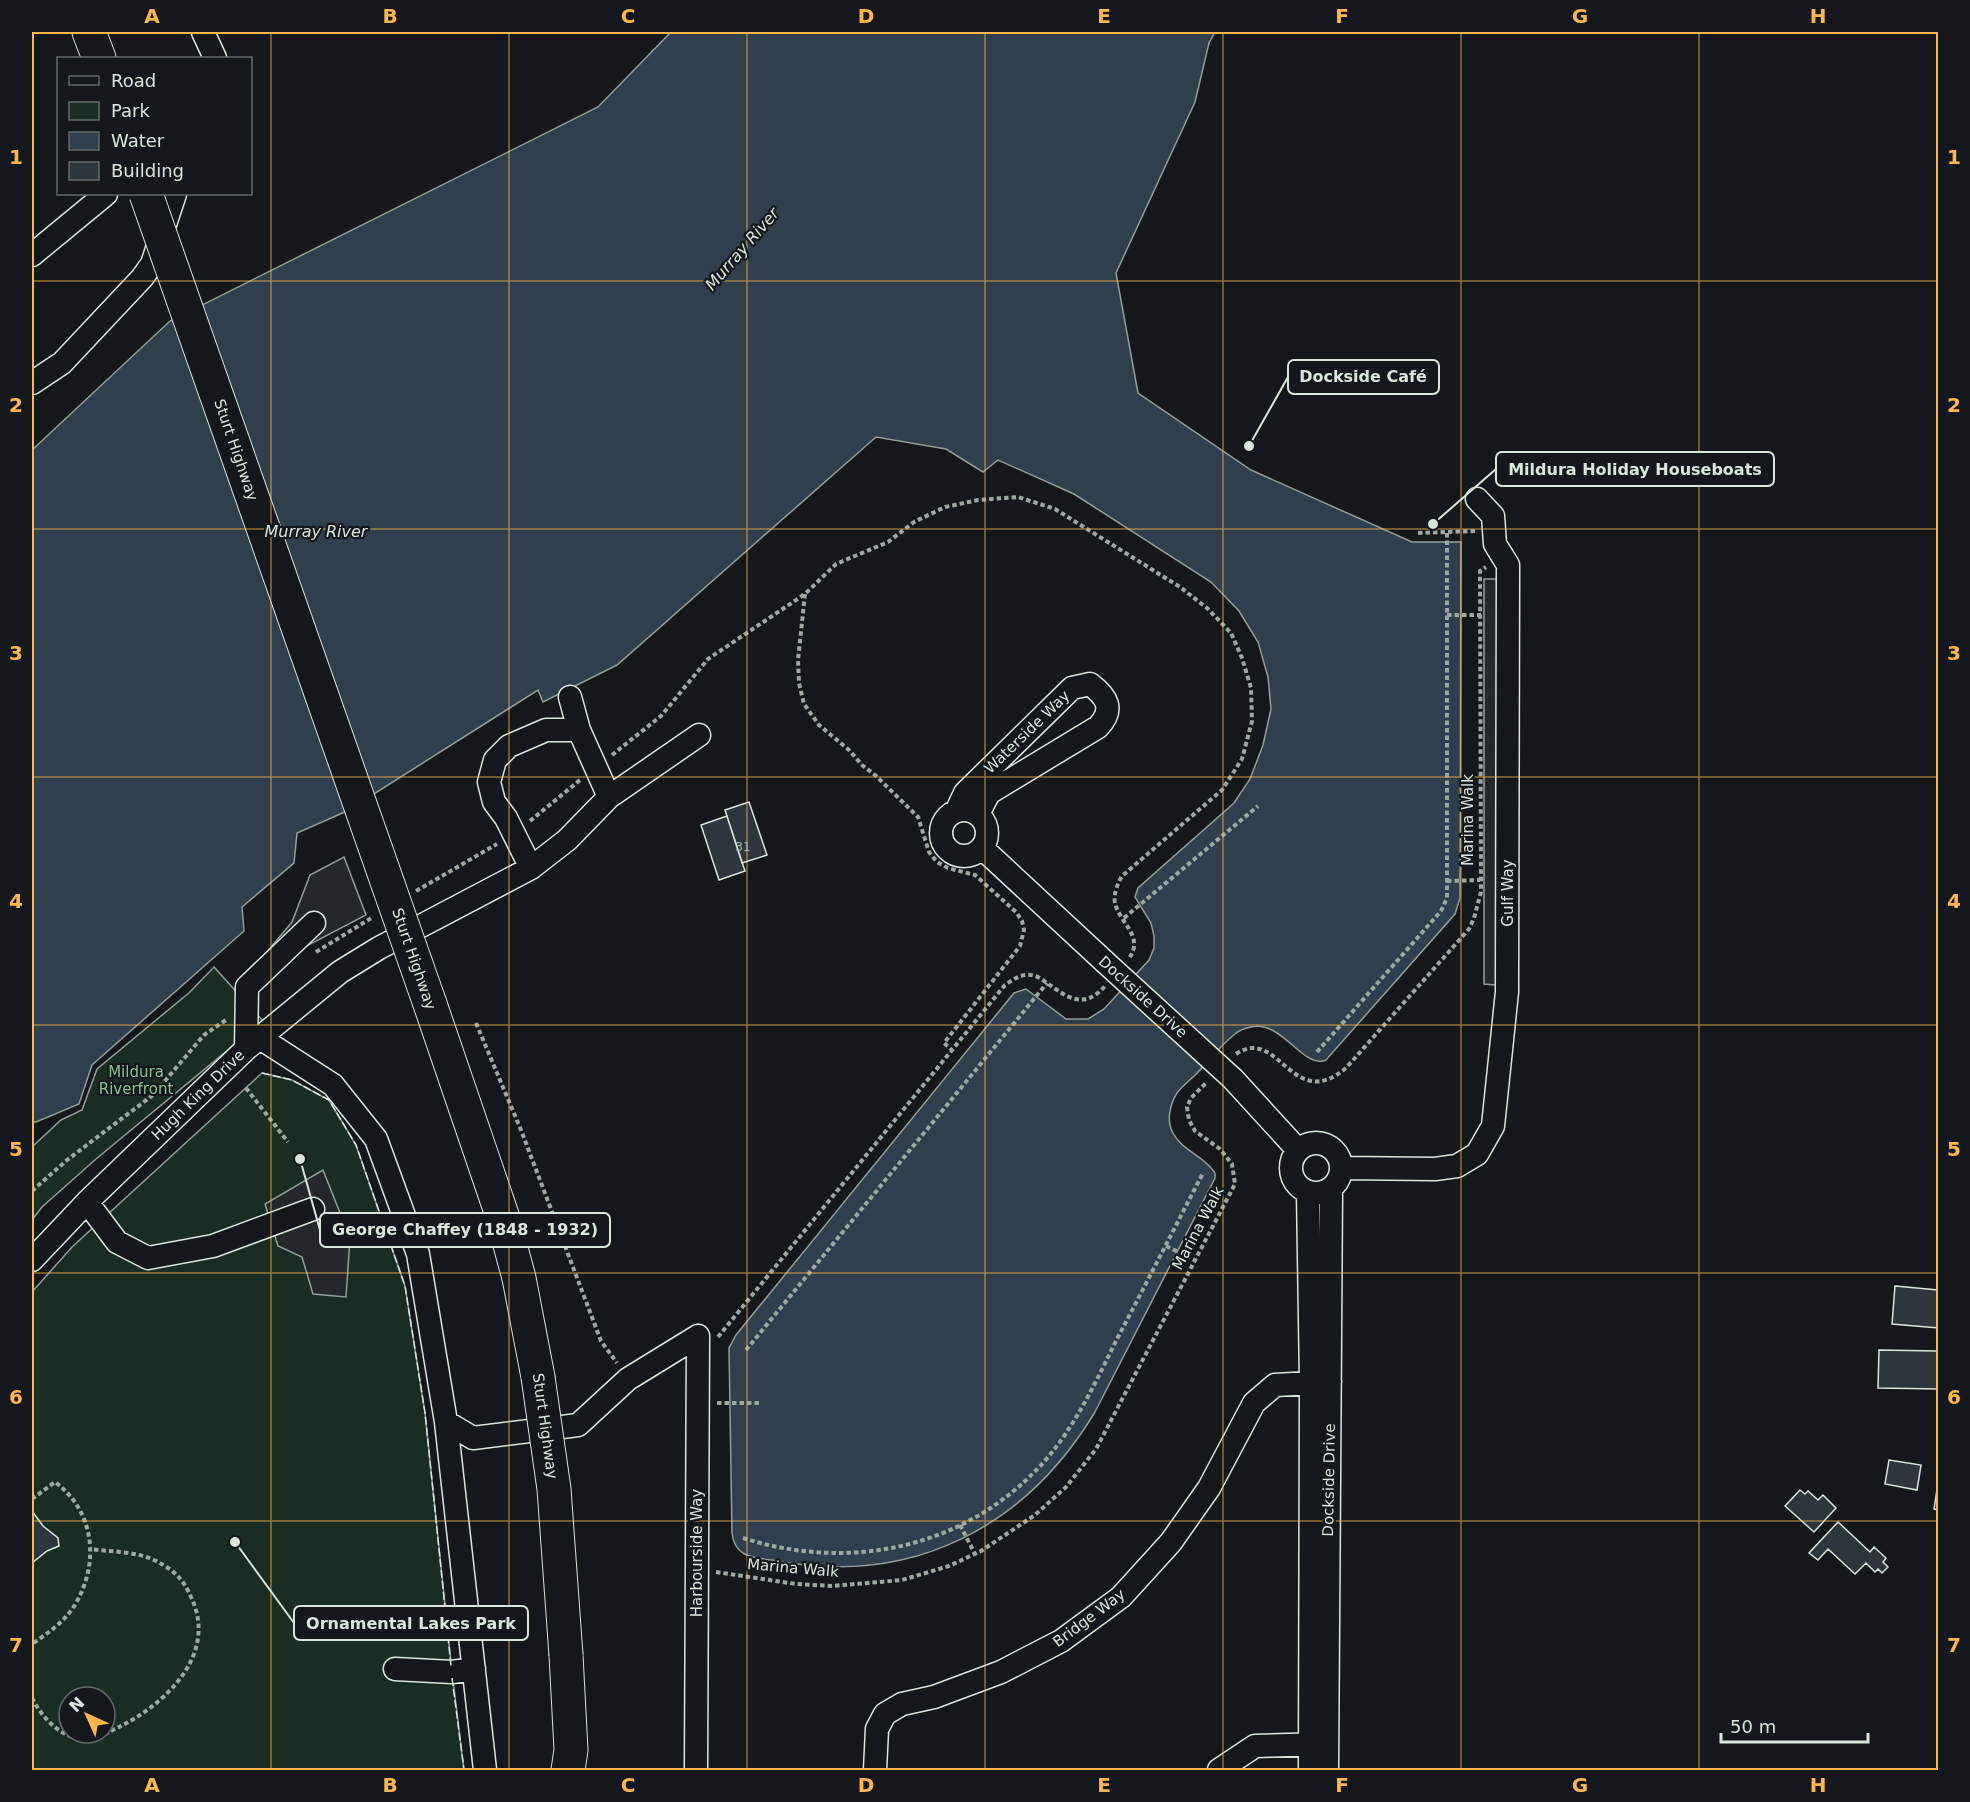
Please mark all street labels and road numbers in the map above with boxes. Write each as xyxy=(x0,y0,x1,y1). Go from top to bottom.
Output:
street label: Sturt Highway xyxy=(210,397,262,503)
street label: Waterside Way xyxy=(981,687,1074,777)
street label: Marina Walk xyxy=(1459,774,1477,866)
street label: Gulf Way xyxy=(1499,859,1517,927)
street label: Sturt Highway xyxy=(388,906,440,1012)
street label: Dockside Drive xyxy=(1095,952,1191,1042)
street label: Hugh King Drive xyxy=(148,1046,248,1144)
street label: Marina Walk xyxy=(1168,1183,1228,1273)
street label: Sturt Highway xyxy=(529,1372,561,1480)
street label: Dockside Drive xyxy=(1319,1423,1339,1537)
street label: Harbourside Way xyxy=(688,1489,706,1617)
street label: Marina Walk xyxy=(746,1555,840,1581)
street label: Bridge Way xyxy=(1049,1585,1129,1651)

